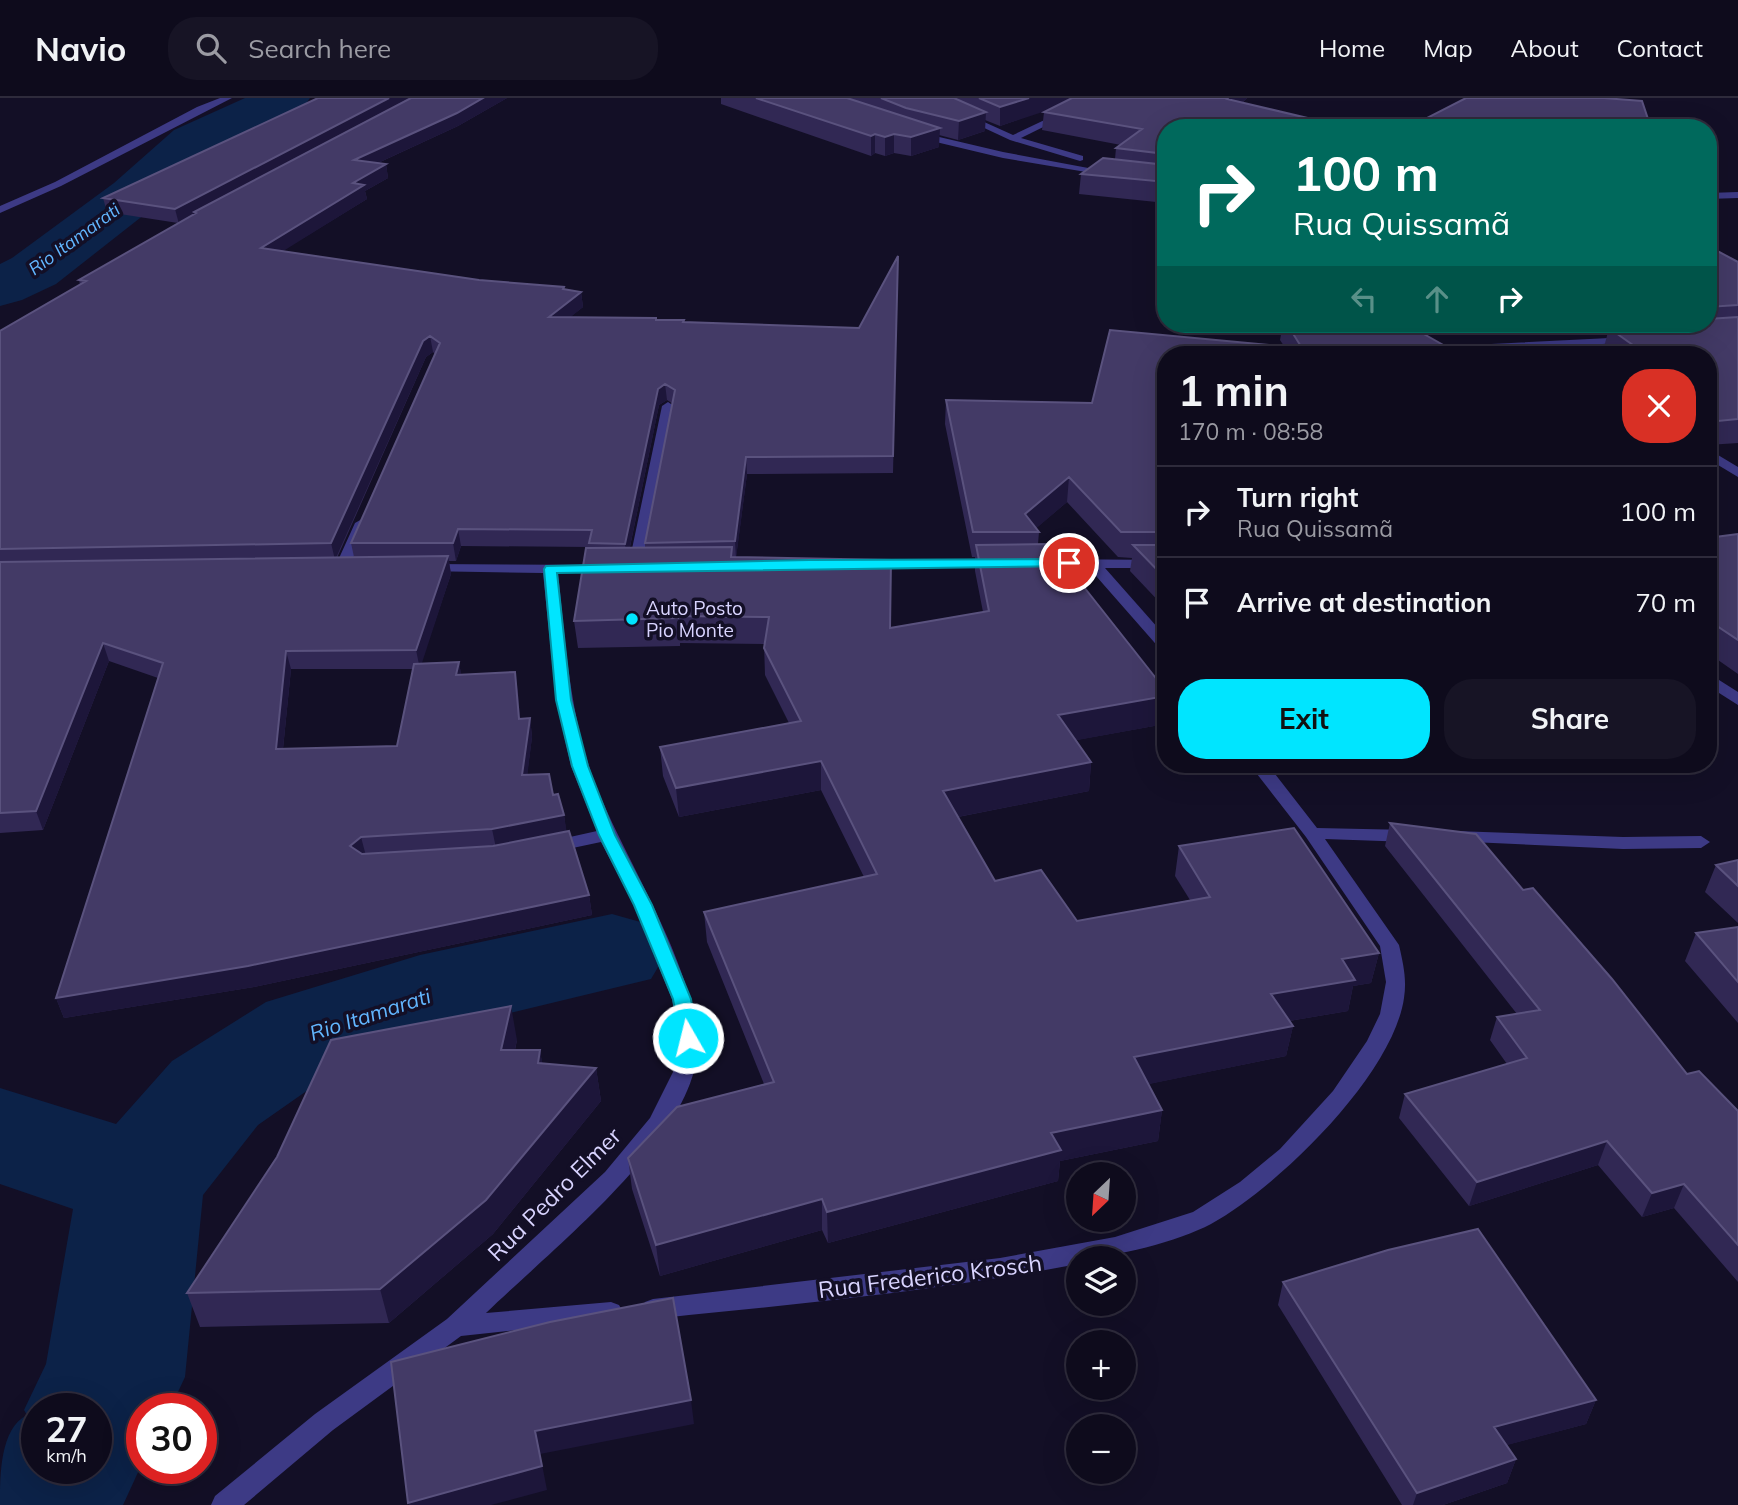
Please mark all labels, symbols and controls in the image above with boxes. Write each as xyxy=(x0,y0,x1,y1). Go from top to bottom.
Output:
search box xyxy=(168,17,658,80)
text: Navio xyxy=(35,28,126,69)
icon: search xyxy=(192,29,230,67)
text: Search here xyxy=(248,32,391,65)
text: Home xyxy=(1319,33,1385,63)
text: Map xyxy=(1423,33,1473,63)
text: About xyxy=(1511,33,1579,63)
text: Contact xyxy=(1617,33,1703,63)
text: 100 m xyxy=(1293,142,1439,203)
icon: right xyxy=(1178,147,1269,238)
water label: Rio Itamarati xyxy=(24,198,125,280)
text: Rua Quissamã xyxy=(1293,203,1510,243)
icon: left xyxy=(1345,280,1383,318)
icon: ahead xyxy=(1418,280,1456,318)
icon: right xyxy=(1491,280,1529,318)
text: 1 min xyxy=(1178,364,1289,417)
button: close xyxy=(1622,369,1696,443)
text: 170 m · 08:58 xyxy=(1178,417,1323,446)
text: Turn right xyxy=(1237,481,1358,514)
icon: right xyxy=(1178,493,1216,531)
text: 100 m xyxy=(1620,495,1696,528)
text: Rua Quissamã xyxy=(1237,514,1393,543)
pin xyxy=(1039,533,1099,593)
icon: arrive xyxy=(1050,544,1088,582)
icon: arrive xyxy=(1178,584,1216,622)
text: Arrive at destination xyxy=(1237,586,1492,619)
text: 70 m xyxy=(1635,586,1696,619)
place label: Auto Posto Pio Monte xyxy=(646,596,743,642)
marker: Auto Posto Pio Monte xyxy=(624,611,640,627)
button: Exit xyxy=(1178,679,1430,759)
button: Share xyxy=(1444,679,1696,759)
water label: Rio Itamarati xyxy=(306,982,435,1046)
position arrow xyxy=(651,1001,725,1075)
street label: Rua Pedro Elmer xyxy=(481,1121,627,1267)
north arrow xyxy=(1066,1162,1136,1232)
map controls xyxy=(1066,1162,1136,1484)
button: layers xyxy=(1066,1246,1136,1316)
street label: Rua Frederico Krosch xyxy=(817,1248,1043,1304)
button: + xyxy=(1066,1330,1136,1400)
speed limit sign: 30 xyxy=(126,1393,217,1484)
text: 27 xyxy=(45,1407,88,1451)
button: − xyxy=(1066,1414,1136,1484)
text: km/h xyxy=(46,1444,87,1467)

